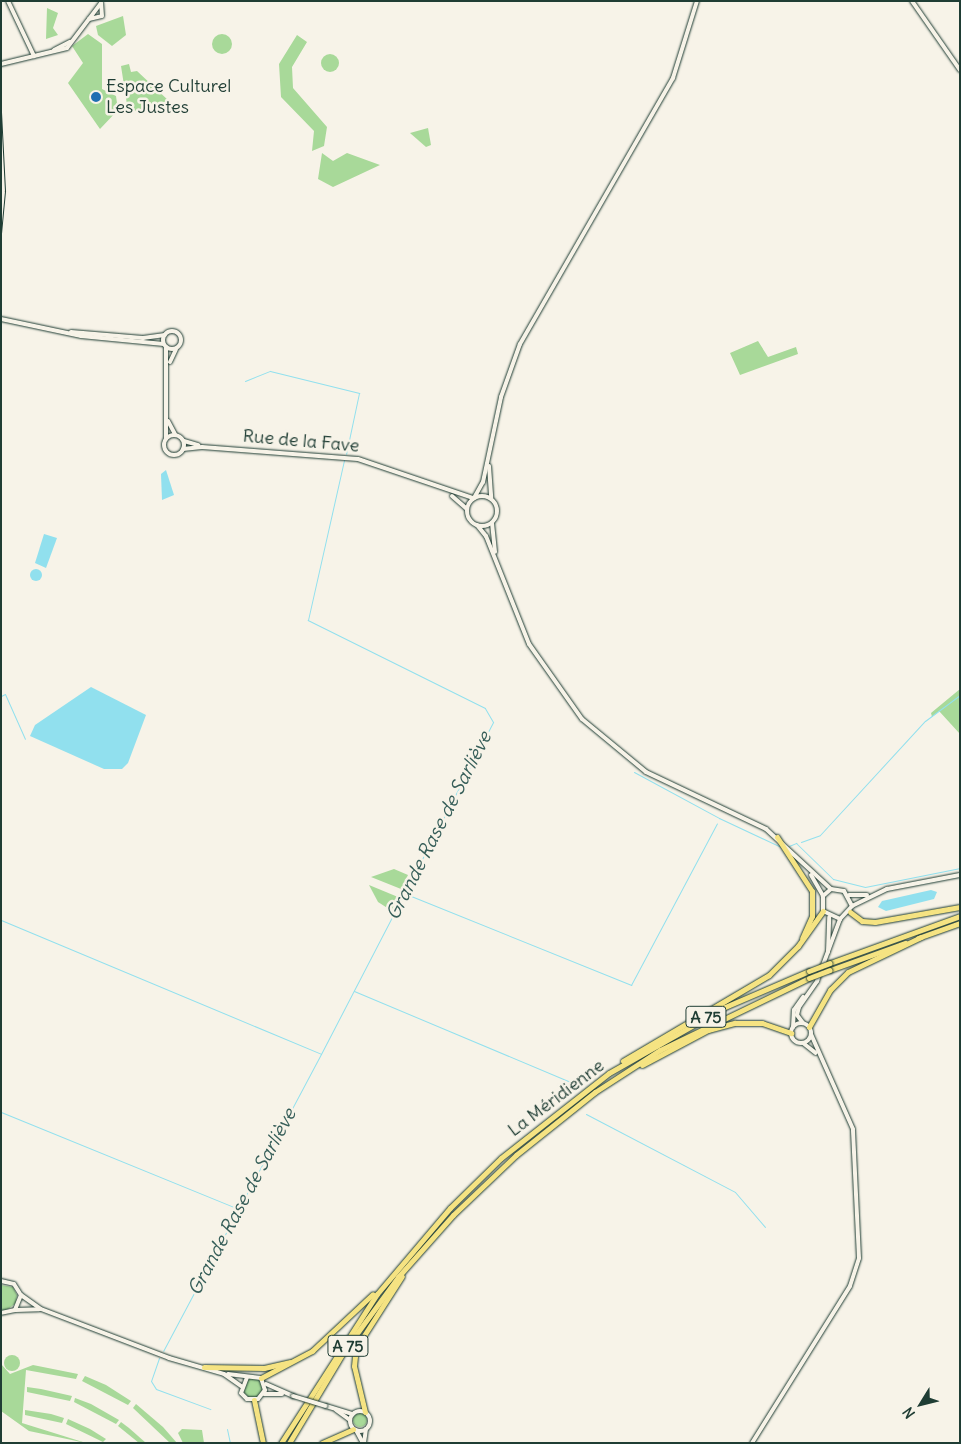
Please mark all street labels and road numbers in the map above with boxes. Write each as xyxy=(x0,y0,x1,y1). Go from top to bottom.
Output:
street label: Rue de la Fave xyxy=(242,425,360,457)
road number: A 75 xyxy=(685,1004,727,1030)
street label: La Méridienne xyxy=(504,1055,608,1141)
road number: A 75 xyxy=(327,1332,369,1360)

